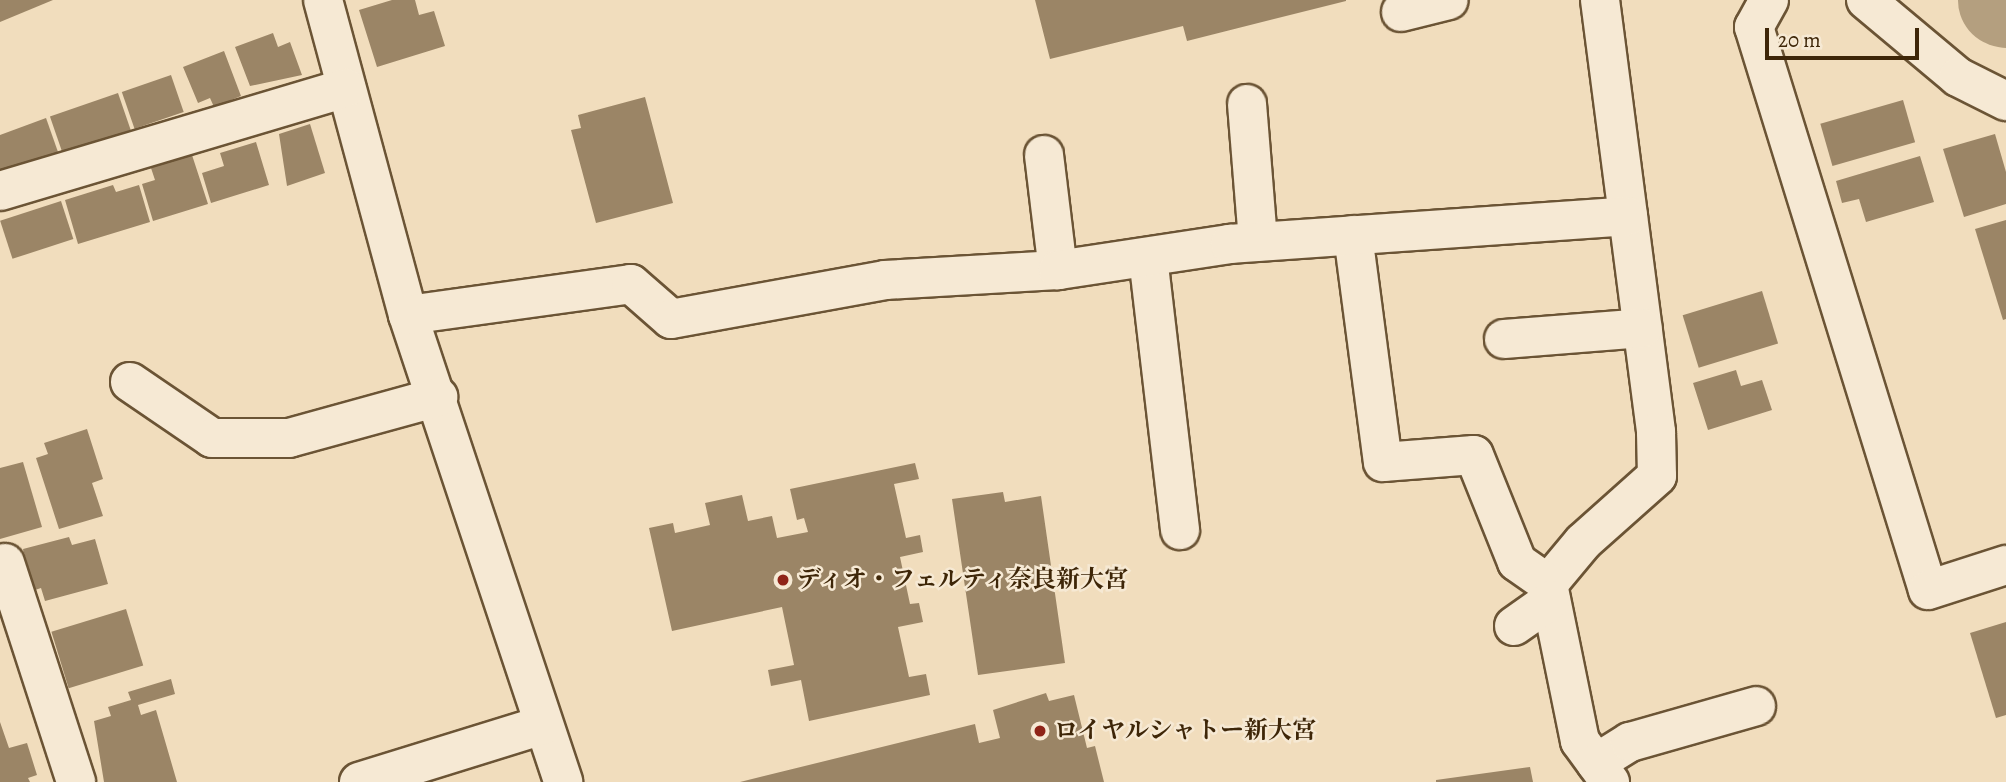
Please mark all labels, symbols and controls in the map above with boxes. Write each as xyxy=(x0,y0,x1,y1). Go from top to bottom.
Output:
scale bar xyxy=(1768,14,1922,58)
text: 20 m xyxy=(1778,26,1821,54)
place label: ディオ・フェルティ奈良新大宮 xyxy=(797,566,1133,594)
marker: ディオ・フェルティ奈良新大宮 xyxy=(775,572,791,588)
place label: ロイヤルシャトー新大宮 xyxy=(1054,717,1318,745)
marker: ロイヤルシャトー新大宮 xyxy=(1032,723,1048,739)

